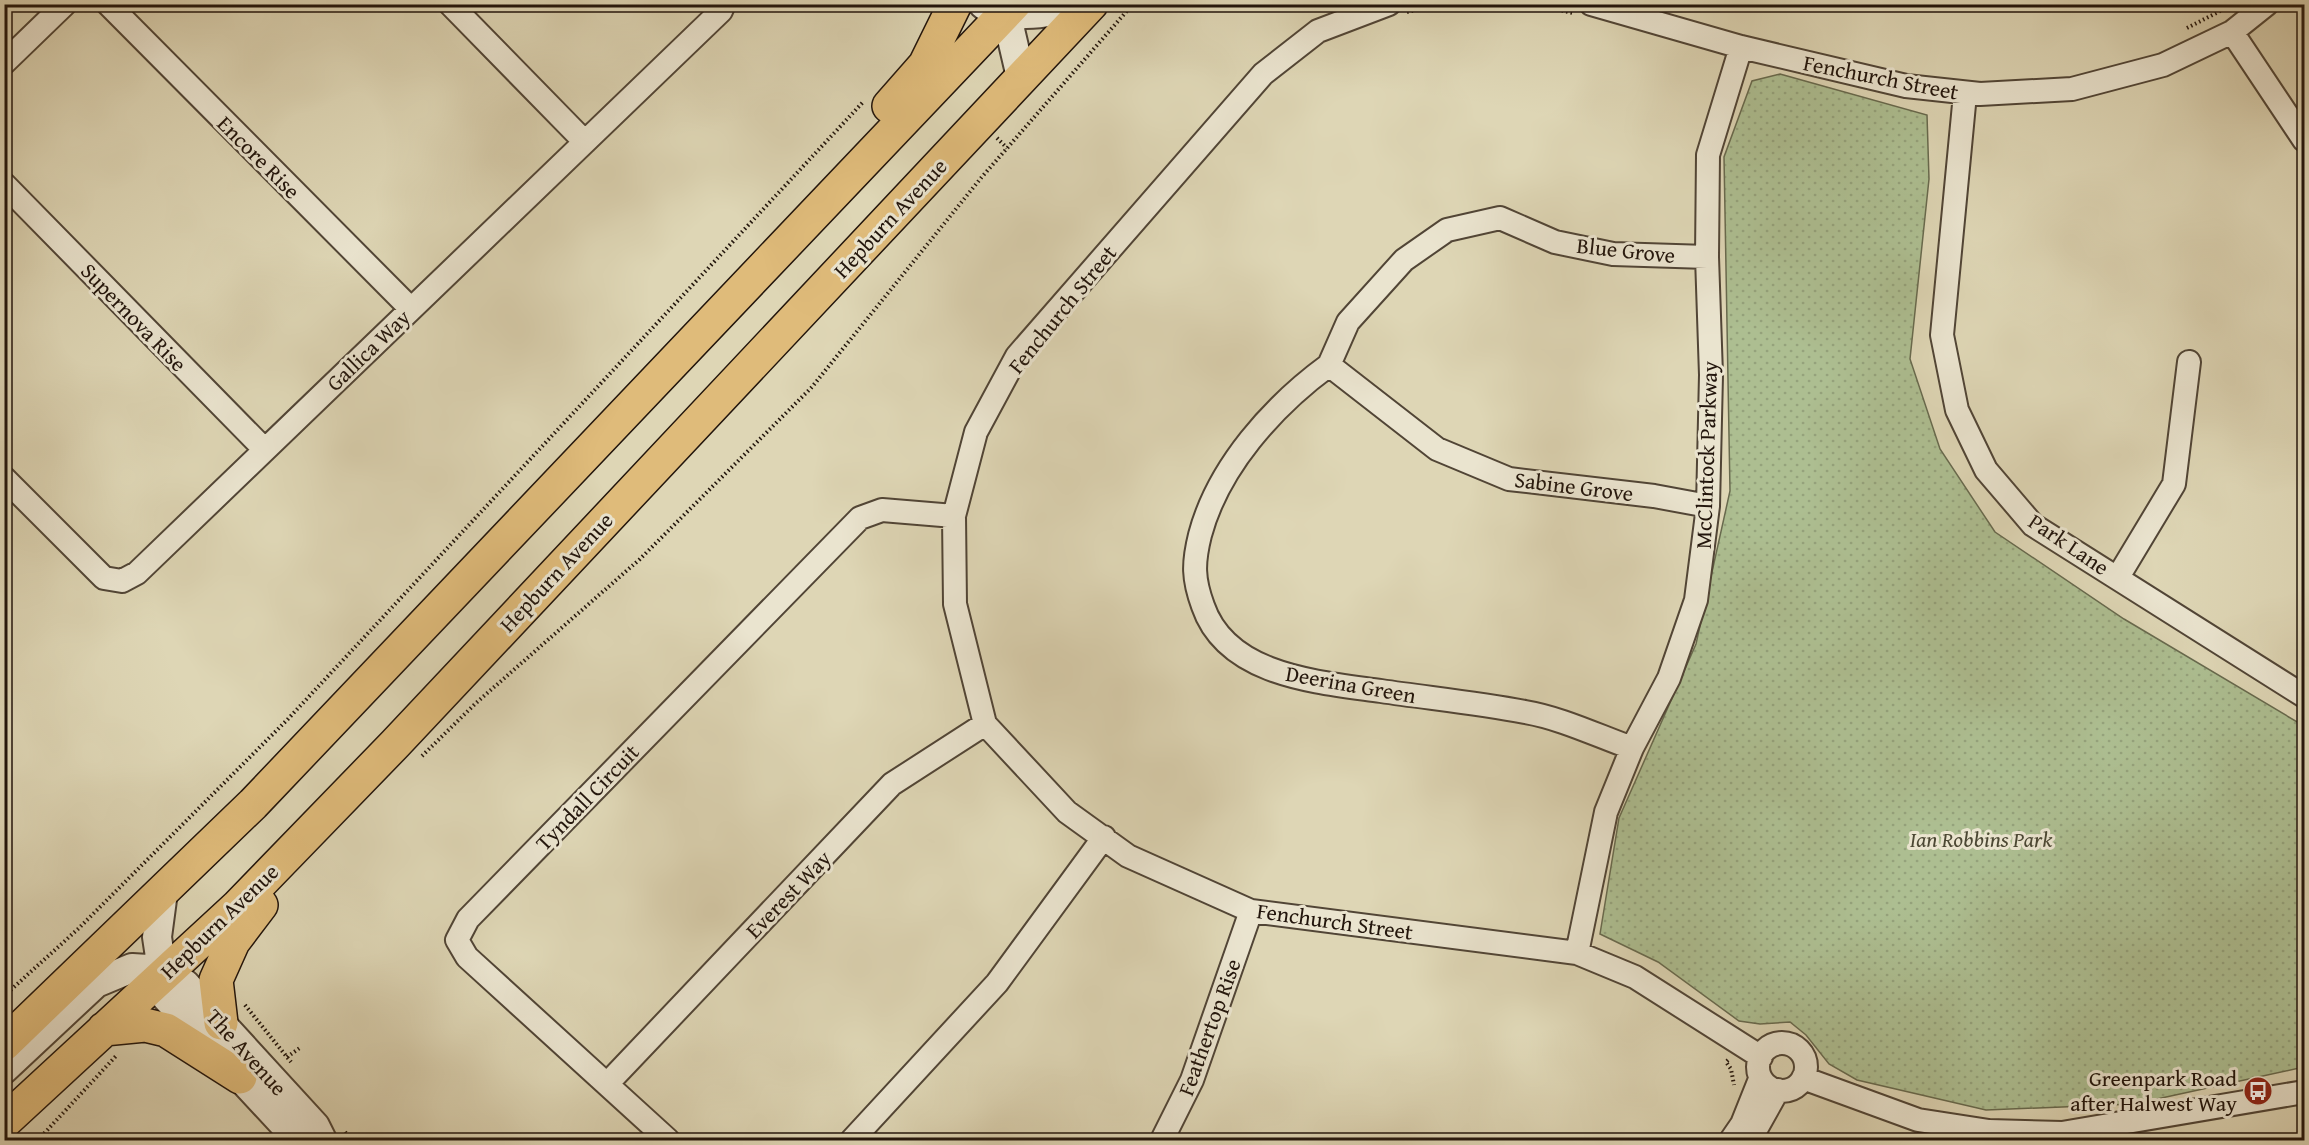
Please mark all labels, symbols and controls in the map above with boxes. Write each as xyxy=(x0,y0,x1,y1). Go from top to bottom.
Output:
street label: Fenchurch Street xyxy=(1801,46,1961,108)
street label: Encore Rise xyxy=(210,108,308,206)
street label: Hepburn Avenue xyxy=(826,151,954,285)
street label: Blue Grove xyxy=(1575,229,1677,271)
street label: Fenchurch Street xyxy=(1000,238,1124,380)
street label: Supernova Rise xyxy=(74,255,194,379)
street label: Gallica Way xyxy=(319,302,417,398)
street label: McClintock Parkway xyxy=(1687,360,1725,550)
street label: Sabine Grove xyxy=(1513,463,1635,509)
street label: Hepburn Avenue xyxy=(492,505,620,639)
street label: Park Lane xyxy=(2022,505,2116,583)
street label: Deerina Green xyxy=(1283,657,1419,711)
street label: Tyndall Circuit xyxy=(528,736,646,858)
park label: Ian Robbins Park xyxy=(1910,823,2053,855)
street label: Everest Way xyxy=(738,843,838,945)
street label: Hepburn Avenue xyxy=(153,856,285,986)
street label: Fenchurch Street xyxy=(1255,894,1415,948)
street label: Feathertop Rise xyxy=(1169,954,1249,1100)
street label: The Avenue xyxy=(199,1001,295,1103)
place label: Greenpark Road after Halwest Way xyxy=(2070,1062,2237,1119)
bus stop icon: Greenpark Road after Halwest Way xyxy=(2242,1075,2274,1107)

